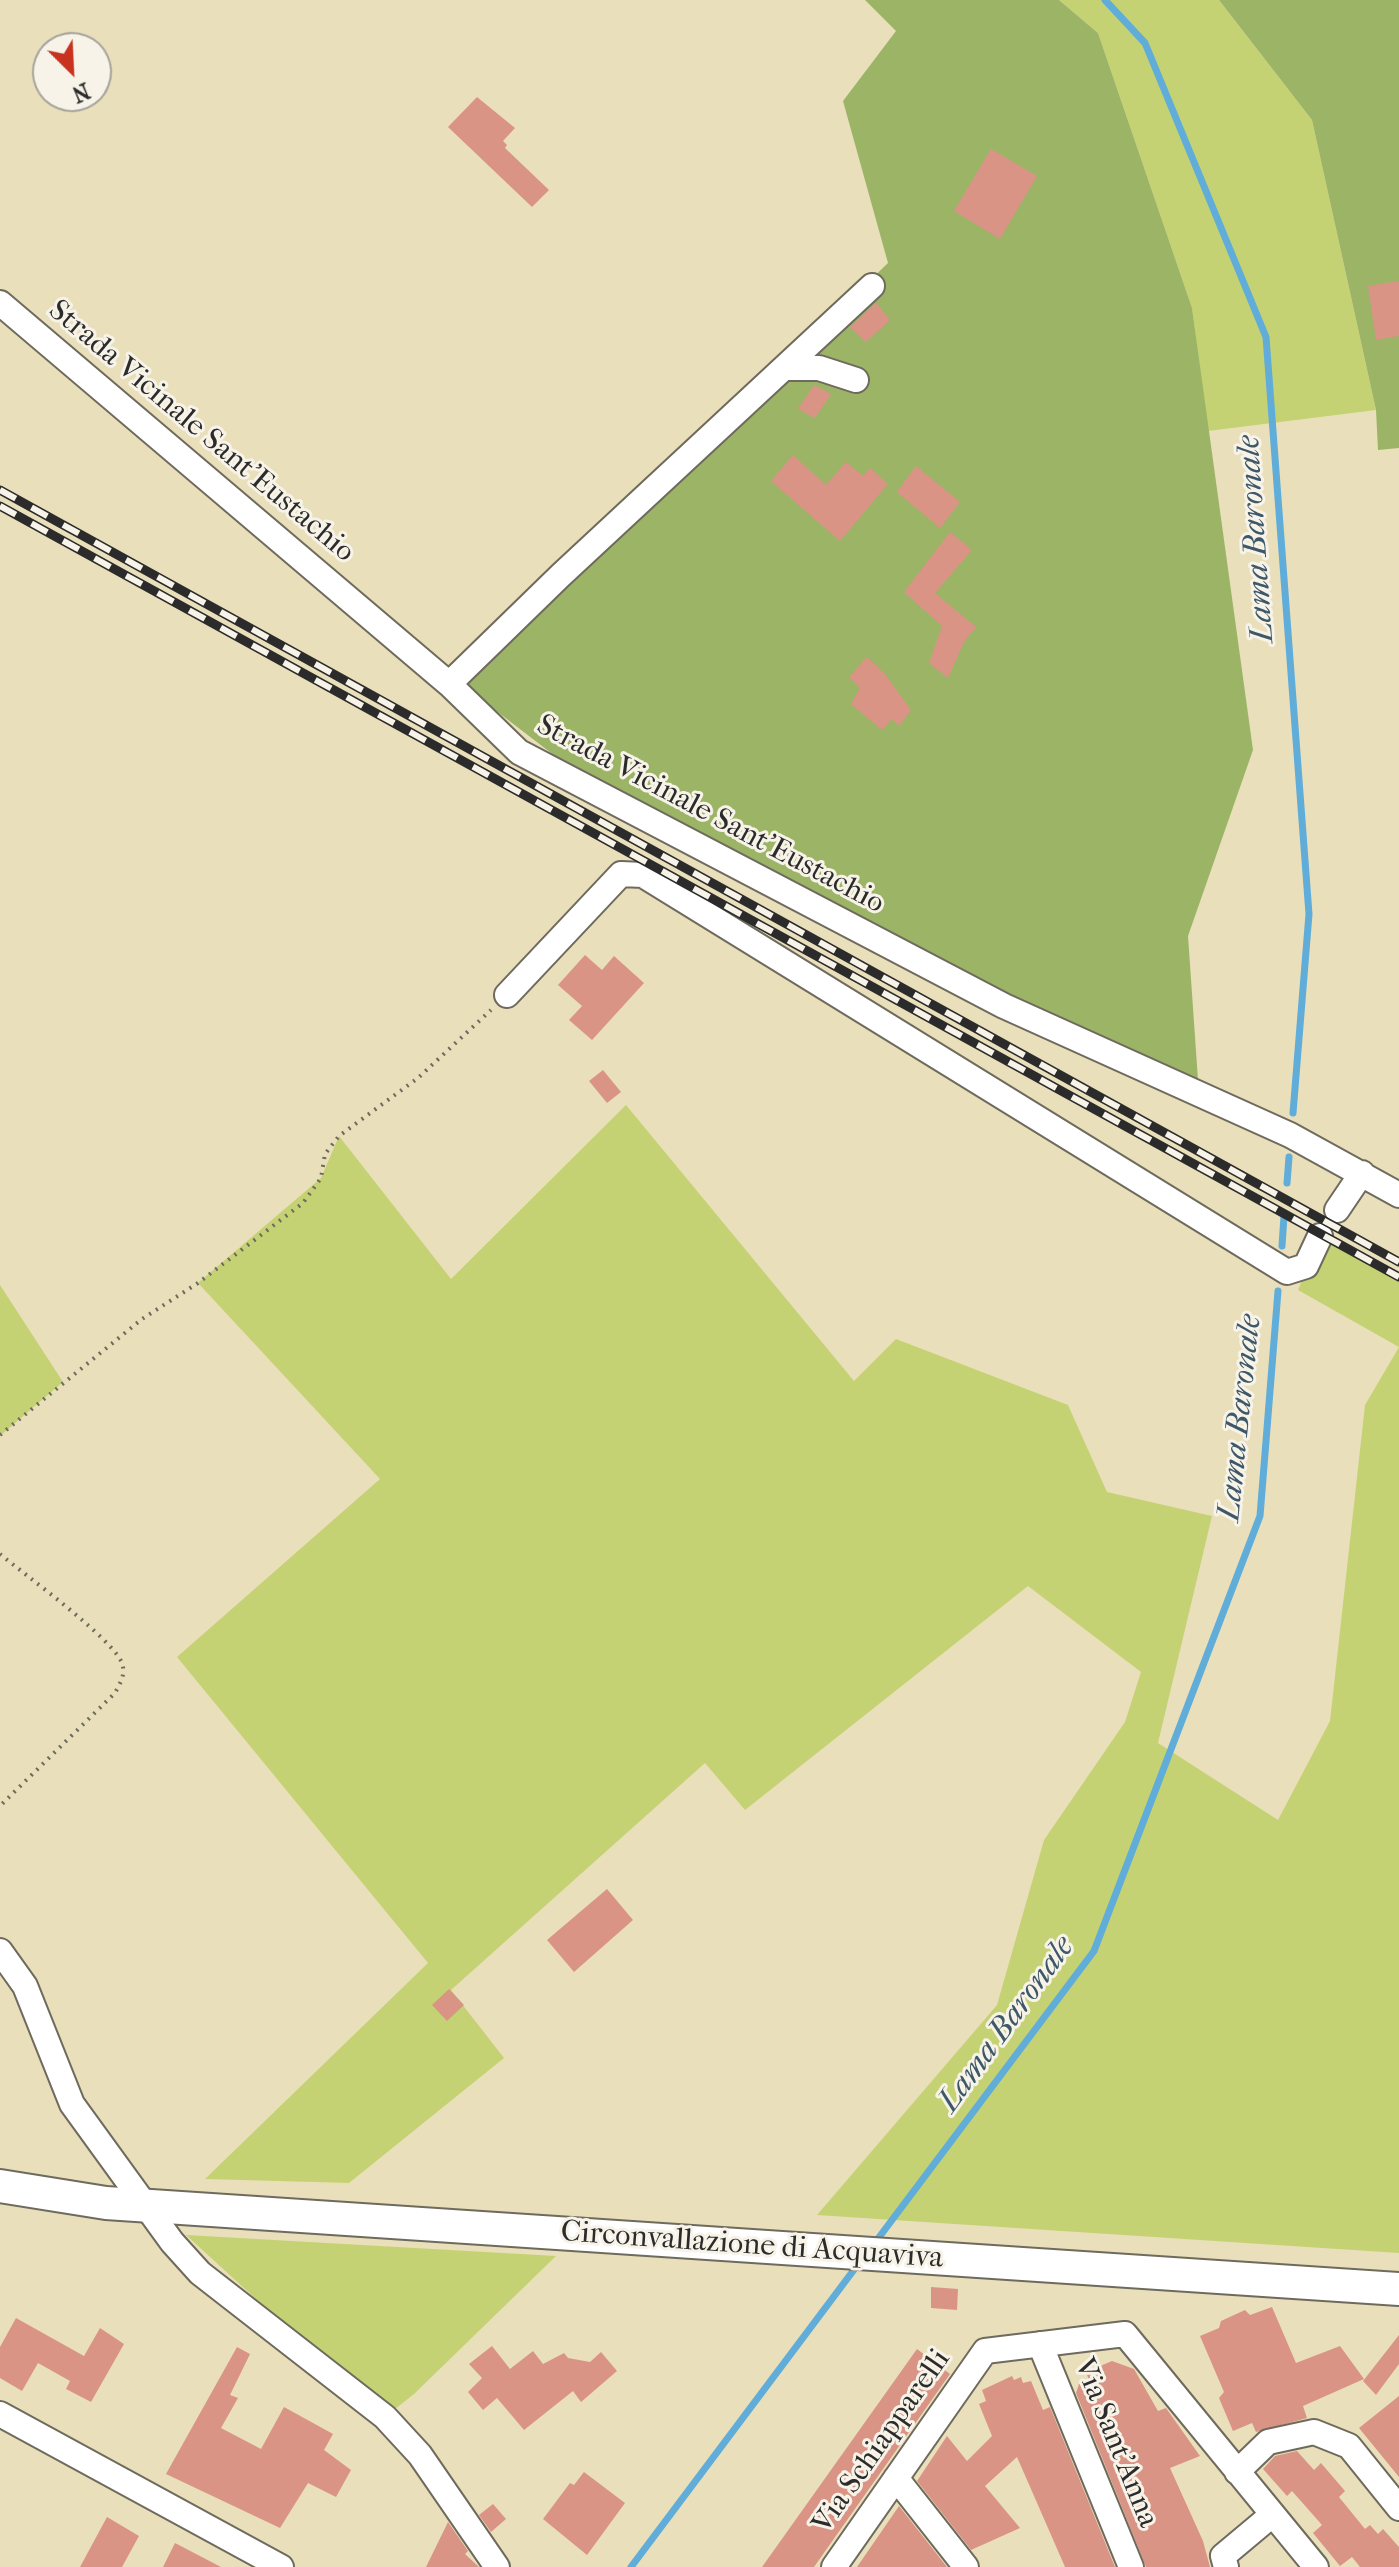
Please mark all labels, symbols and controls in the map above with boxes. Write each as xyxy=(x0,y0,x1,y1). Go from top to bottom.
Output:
north arrow xyxy=(32,32,112,112)
text: N xyxy=(68,77,94,107)
street label: Strada Vicinale Sant'Eustachio xyxy=(41,293,361,571)
water label: Lama Baronale xyxy=(1231,434,1283,644)
street label: Strada Vicinale Sant'Eustachio xyxy=(530,708,890,922)
water label: Lama Baronale xyxy=(1211,1313,1271,1523)
water label: Lama Baronale xyxy=(930,1930,1084,2120)
street label: Circonvallazione di Acquaviva xyxy=(560,2215,944,2277)
street label: Via Schiapparelli xyxy=(805,2343,959,2541)
street label: Via Sant'Anna xyxy=(1065,2353,1165,2533)

